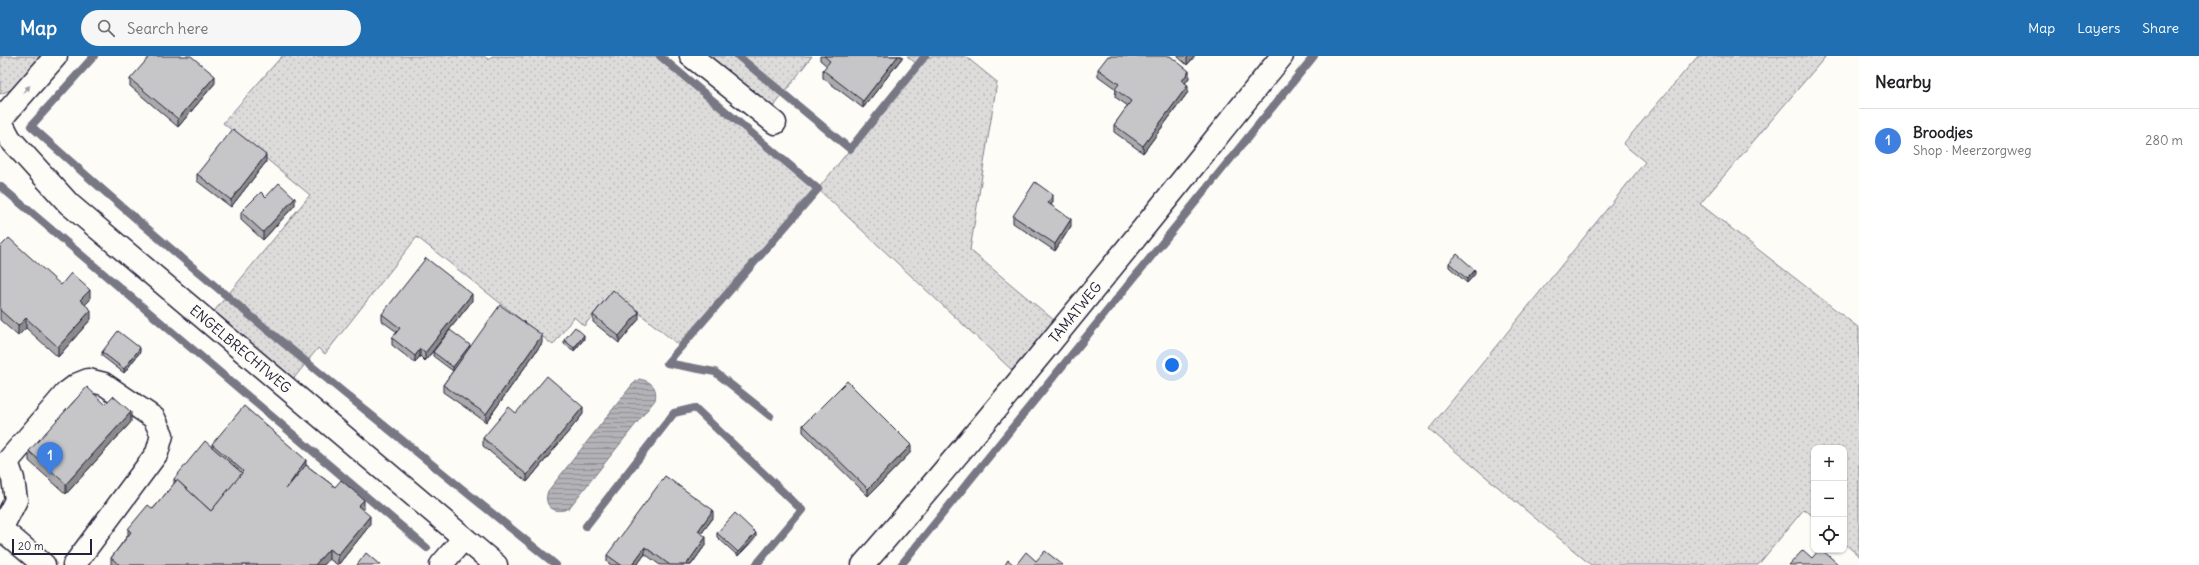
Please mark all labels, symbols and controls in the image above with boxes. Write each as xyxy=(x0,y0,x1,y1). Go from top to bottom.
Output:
search box xyxy=(81,10,361,46)
text: Map xyxy=(20,16,57,40)
icon: search xyxy=(95,17,117,39)
text: Search here xyxy=(127,19,208,38)
text: Map xyxy=(2028,19,2055,37)
text: Layers xyxy=(2077,19,2120,37)
text: Share xyxy=(2142,19,2179,37)
text: Nearby xyxy=(1875,71,1931,93)
one-way arrow xyxy=(21,86,30,95)
text: Broodjes xyxy=(1913,123,1973,142)
text: 1 xyxy=(1885,132,1891,149)
text: 280 m xyxy=(2145,132,2183,149)
text: Shop · Meerzorgweg xyxy=(1913,142,2032,159)
street label: TAMATWEG xyxy=(1045,278,1105,346)
street label: ENGELBRECHTWEG xyxy=(186,301,295,397)
your location xyxy=(1162,355,1182,375)
pin: 1 xyxy=(37,442,63,475)
map controls xyxy=(1811,445,1847,553)
button: + xyxy=(1811,445,1847,481)
button: − xyxy=(1811,481,1847,517)
button: locate xyxy=(1811,517,1847,553)
scale bar xyxy=(12,537,92,556)
text: 20 m xyxy=(18,539,44,553)

